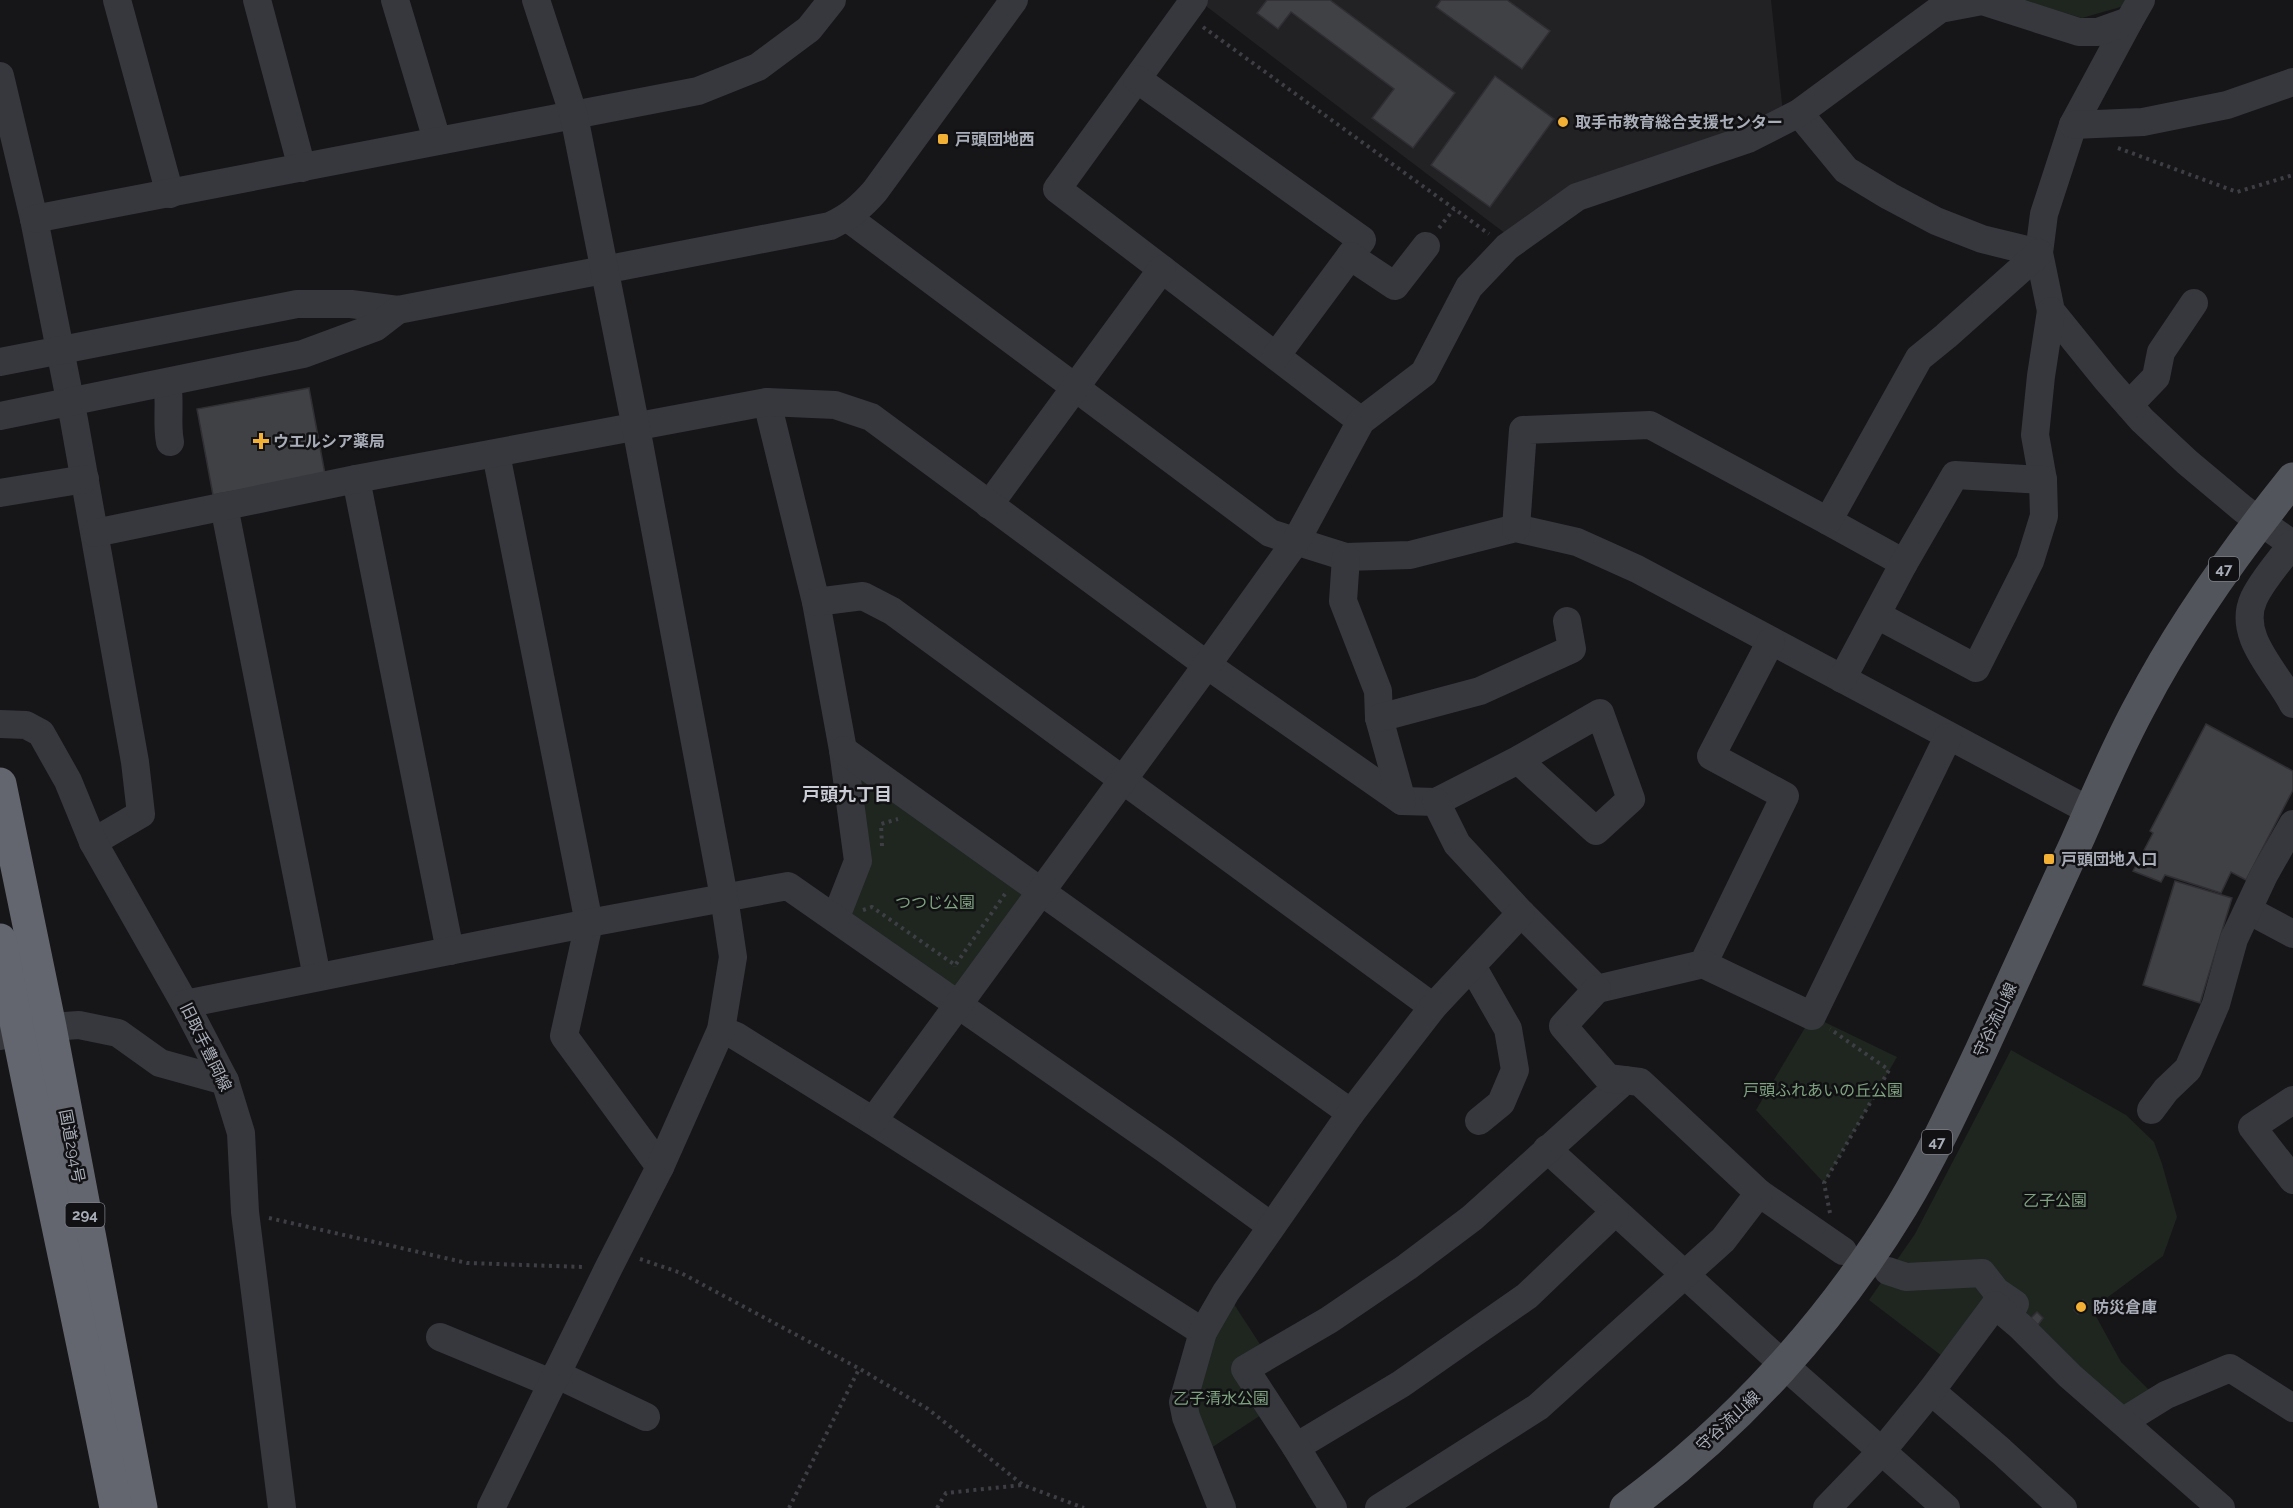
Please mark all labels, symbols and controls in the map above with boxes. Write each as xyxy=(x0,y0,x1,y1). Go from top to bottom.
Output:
place label: 取手市教育総合支援センター xyxy=(1575,113,1783,132)
marker: 取手市教育総合支援センター xyxy=(1556,115,1570,129)
place label: 戸頭団地西 xyxy=(955,130,1035,149)
marker: 戸頭団地西 xyxy=(936,132,950,146)
place label: ウエルシア薬局 xyxy=(273,432,385,451)
marker: ウエルシア薬局 xyxy=(254,434,268,448)
road number: 47 xyxy=(2209,557,2239,581)
district label: 戸頭九丁目 xyxy=(802,784,892,805)
place label: 戸頭団地入口 xyxy=(2061,850,2157,869)
marker: 戸頭団地入口 xyxy=(2042,852,2056,866)
park label: つつじ公園 xyxy=(895,893,975,912)
street label: 守谷流山線 xyxy=(1969,980,2021,1060)
street label: 旧取手豊岡線 xyxy=(176,1000,236,1094)
park label: 戸頭ふれあいの丘公園 xyxy=(1743,1081,1903,1100)
street label: 国道294号 xyxy=(56,1108,88,1184)
road number: 47 xyxy=(1922,1130,1952,1154)
park label: 乙子公園 xyxy=(2023,1191,2087,1210)
road number: 294 xyxy=(66,1203,104,1227)
place label: 防災倉庫 xyxy=(2093,1298,2157,1317)
marker: 防災倉庫 xyxy=(2074,1300,2088,1314)
street label: 守谷流山線 xyxy=(1692,1387,1764,1455)
park label: 乙子清水公園 xyxy=(1173,1389,1269,1408)

